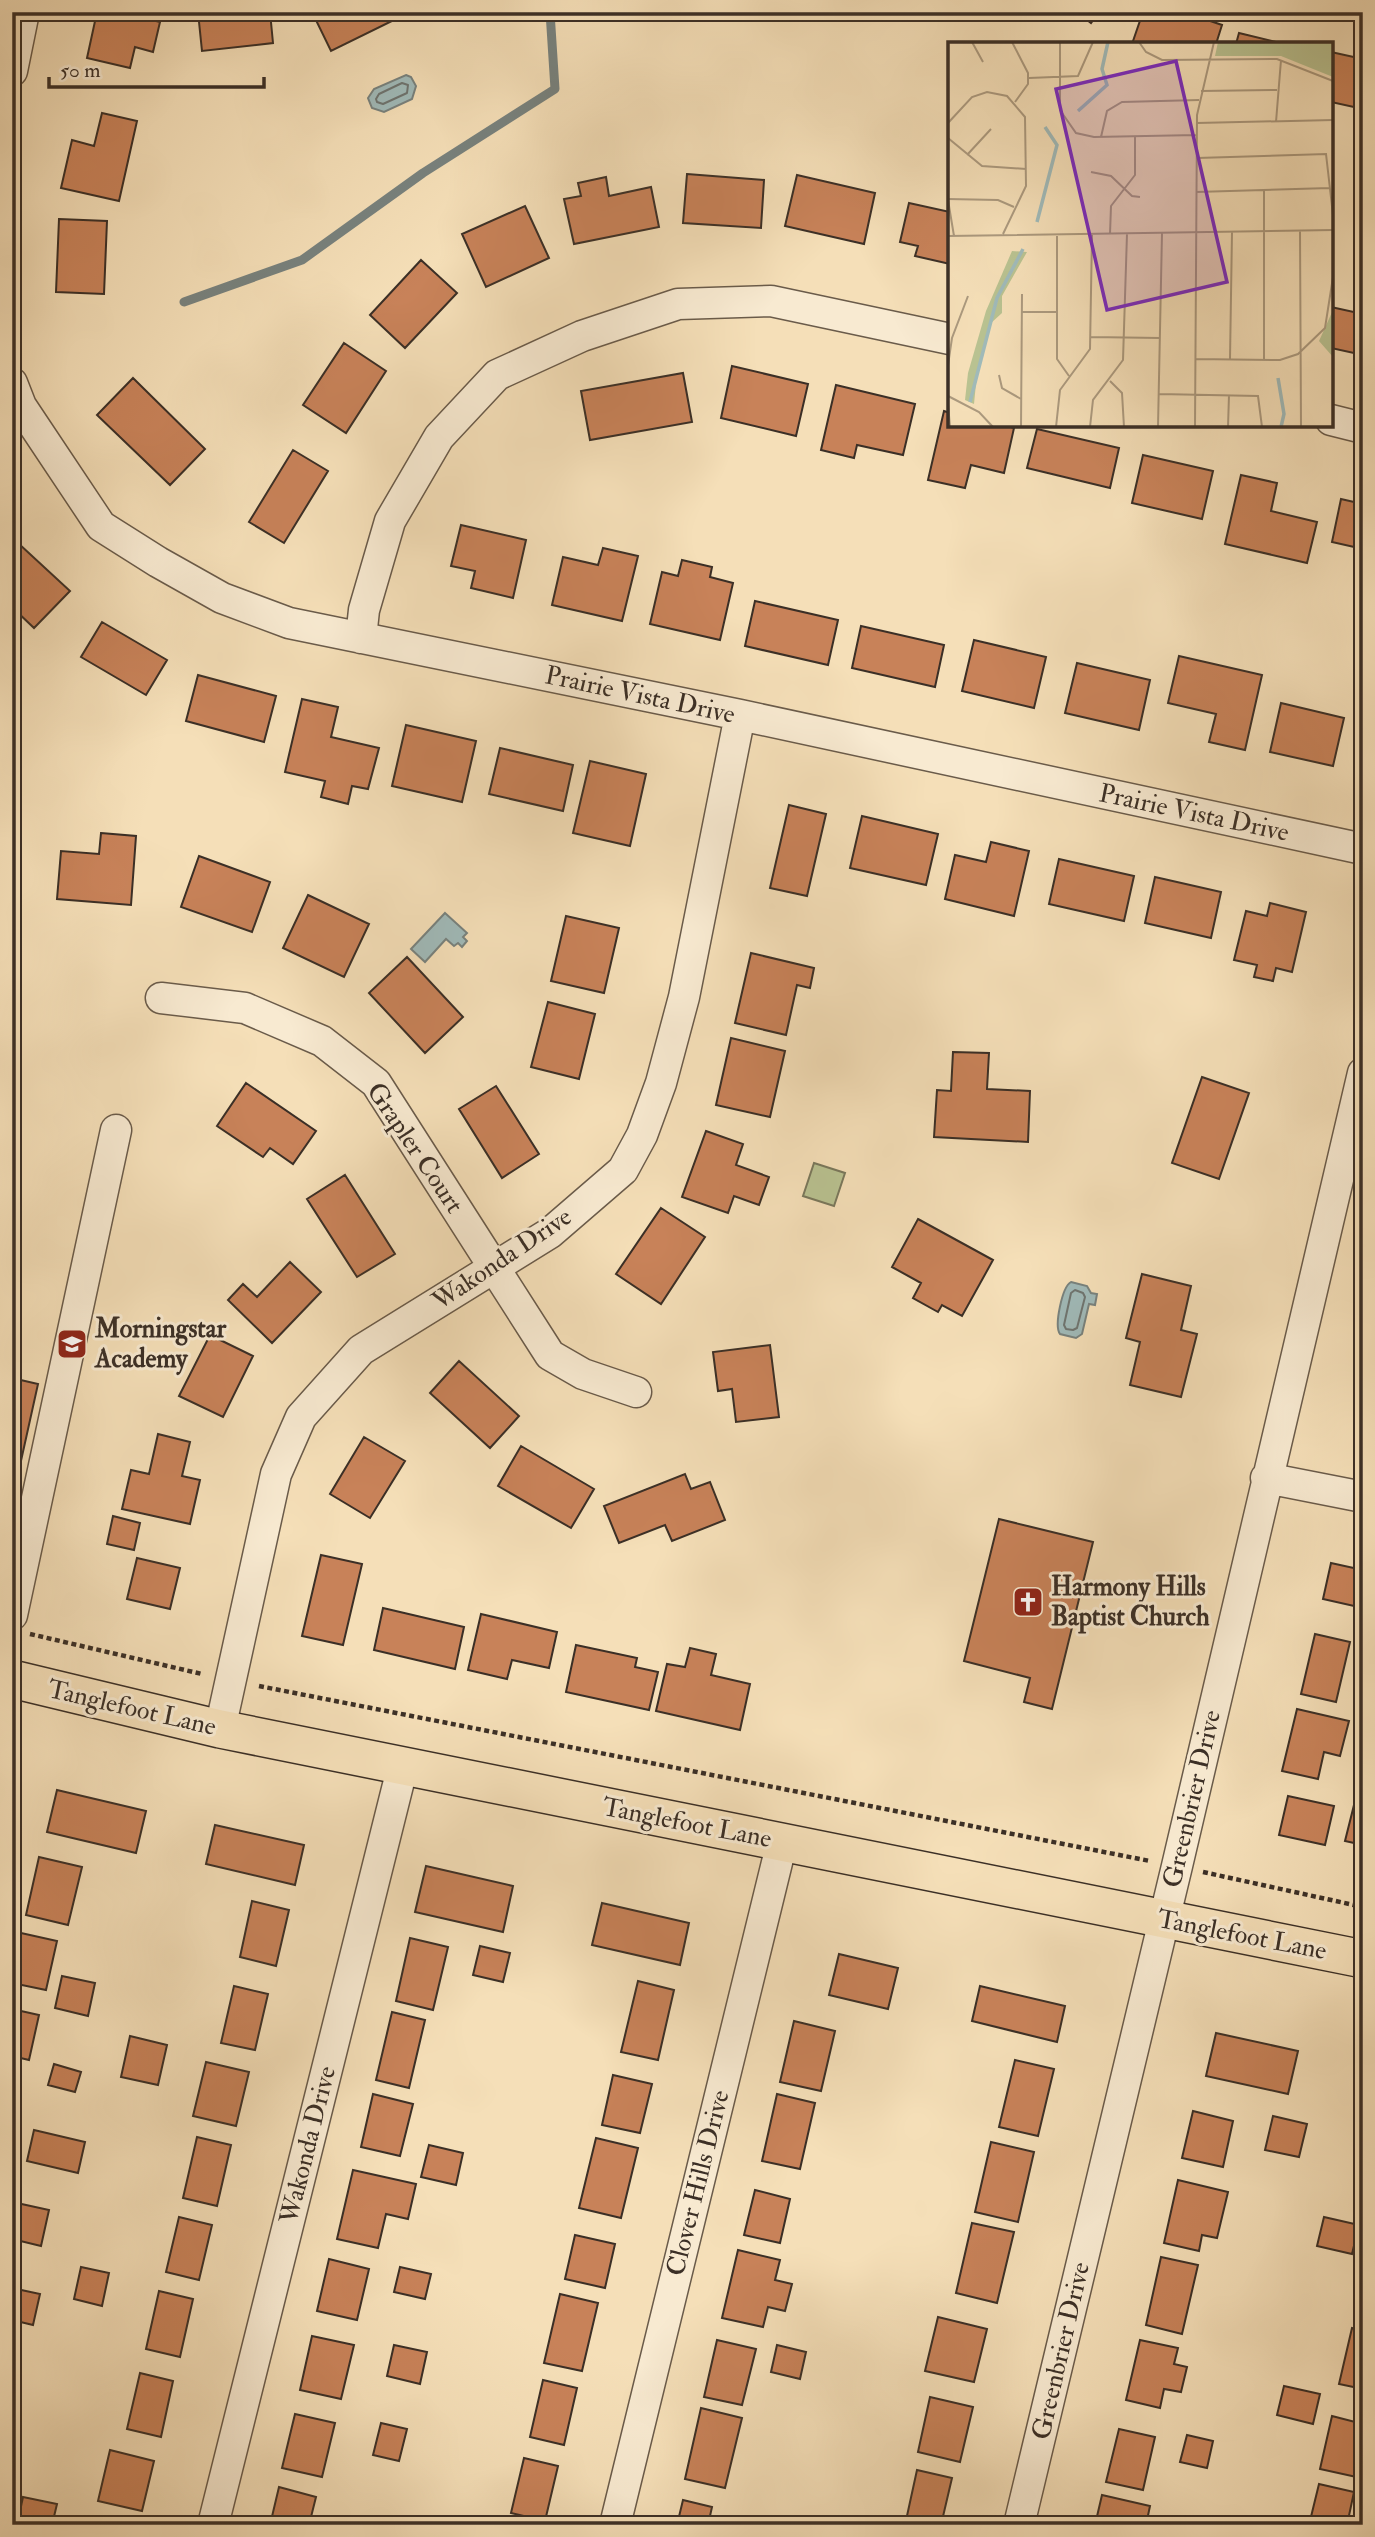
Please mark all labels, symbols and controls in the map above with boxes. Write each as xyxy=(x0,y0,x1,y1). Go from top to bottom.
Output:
inset map xyxy=(948,42,1333,427)
scale bar xyxy=(49,46,264,90)
text: 50 m xyxy=(60,57,101,84)
street label: Prairie Vista Drive xyxy=(542,659,738,731)
street label: Prairie Vista Drive xyxy=(1096,777,1292,849)
street label: Grapler Court xyxy=(359,1076,470,1220)
street label: Wakonda Drive xyxy=(425,1201,578,1318)
place label: Morningstar Academy xyxy=(94,1313,226,1376)
school or university icon: Morningstar Academy xyxy=(55,1327,89,1361)
place label: Harmony Hills Baptist Church xyxy=(1051,1571,1210,1634)
church icon: Harmony Hills Baptist Church xyxy=(1011,1585,1045,1619)
street label: Tanglefoot Lane xyxy=(45,1673,219,1743)
street label: Greenbrier Drive xyxy=(1156,1707,1228,1891)
street label: Tanglefoot Lane xyxy=(600,1791,774,1855)
street label: Tanglefoot Lane xyxy=(1155,1903,1329,1967)
street label: Wakonda Drive xyxy=(273,2063,343,2228)
street label: Clover Hills Drive xyxy=(659,2087,737,2279)
street label: Greenbrier Drive xyxy=(1025,2259,1097,2443)

